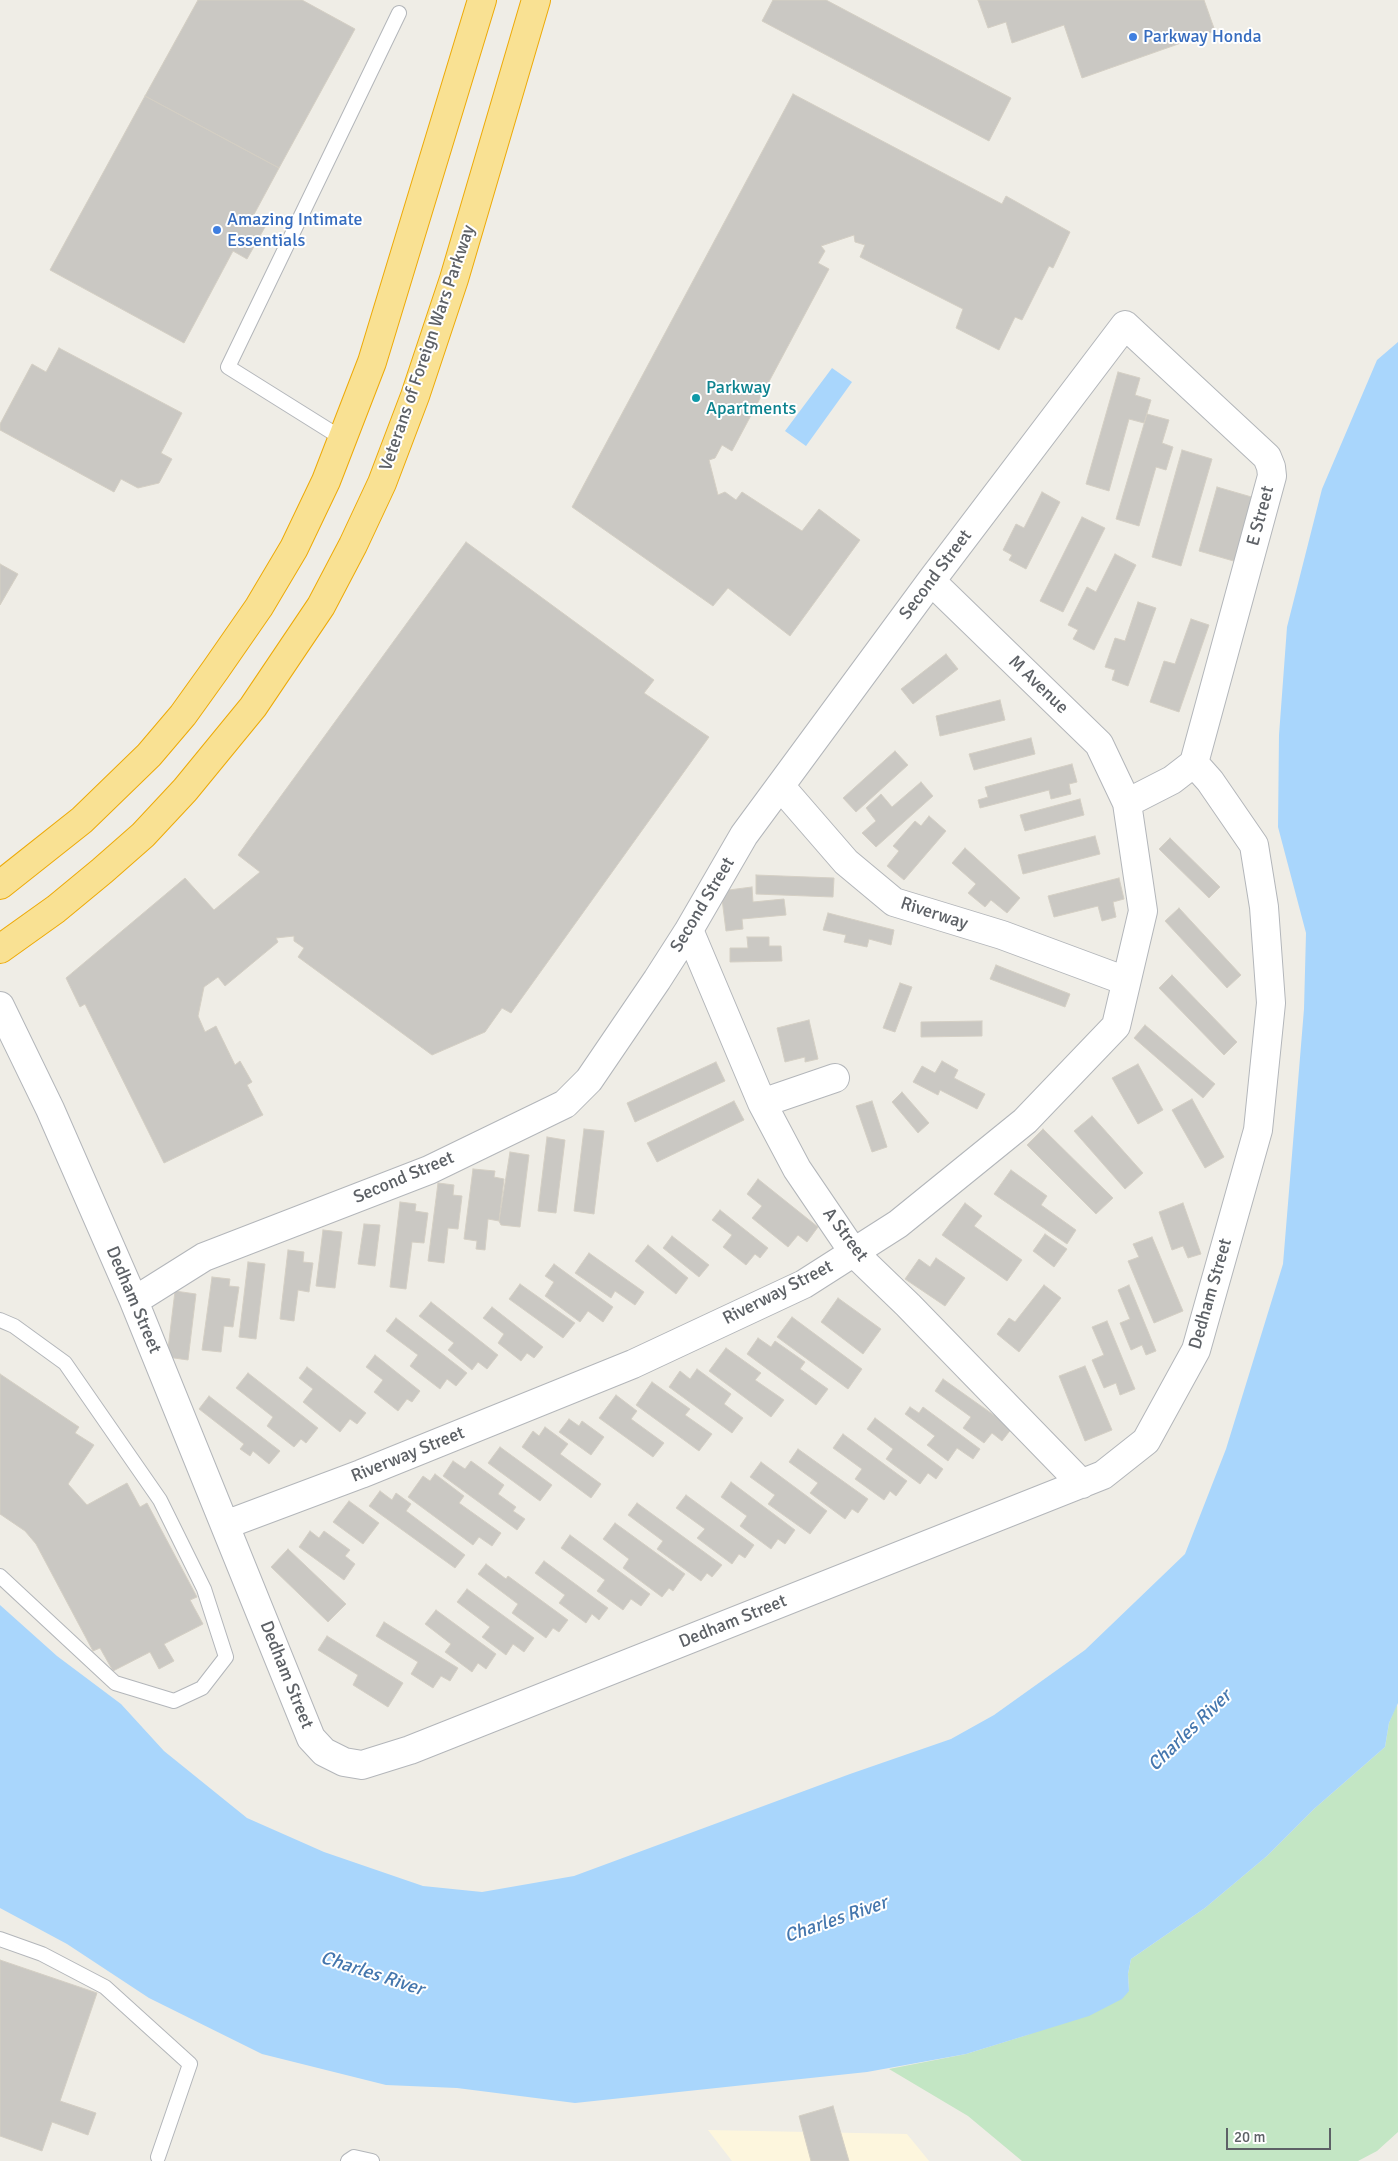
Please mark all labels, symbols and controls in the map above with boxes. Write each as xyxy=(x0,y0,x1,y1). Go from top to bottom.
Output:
place label: Parkway Honda xyxy=(1143,26,1262,48)
marker: Parkway Honda xyxy=(1127,31,1139,43)
place label: Amazing Intimate Essentials xyxy=(227,209,363,252)
street label: Veterans of Foreign Wars Parkway xyxy=(376,222,480,474)
marker: Amazing Intimate Essentials xyxy=(211,224,223,236)
place label: Parkway Apartments xyxy=(706,377,796,419)
marker: Parkway Apartments xyxy=(690,392,702,404)
street label: E Street xyxy=(1243,484,1279,548)
street label: Second Street xyxy=(895,526,977,624)
street label: M Avenue xyxy=(1004,651,1072,719)
street label: Second Street xyxy=(666,854,740,956)
street label: Riverway xyxy=(898,893,970,935)
street label: Second Street xyxy=(351,1147,457,1209)
street label: A Street xyxy=(818,1204,872,1266)
street label: Dedham Street xyxy=(1185,1236,1237,1352)
street label: Dedham Street xyxy=(101,1243,165,1357)
street label: Riverway Street xyxy=(719,1256,837,1330)
street label: Riverway Street xyxy=(348,1422,468,1488)
street label: Dedham Street xyxy=(676,1591,790,1653)
street label: Dedham Street xyxy=(255,1618,317,1732)
water label: Charles River xyxy=(1144,1686,1236,1776)
water label: Charles River xyxy=(782,1892,890,1948)
water label: Charles River xyxy=(318,1947,426,2001)
scale bar xyxy=(1228,2118,1333,2150)
text: 20 m xyxy=(1234,2128,1265,2146)

